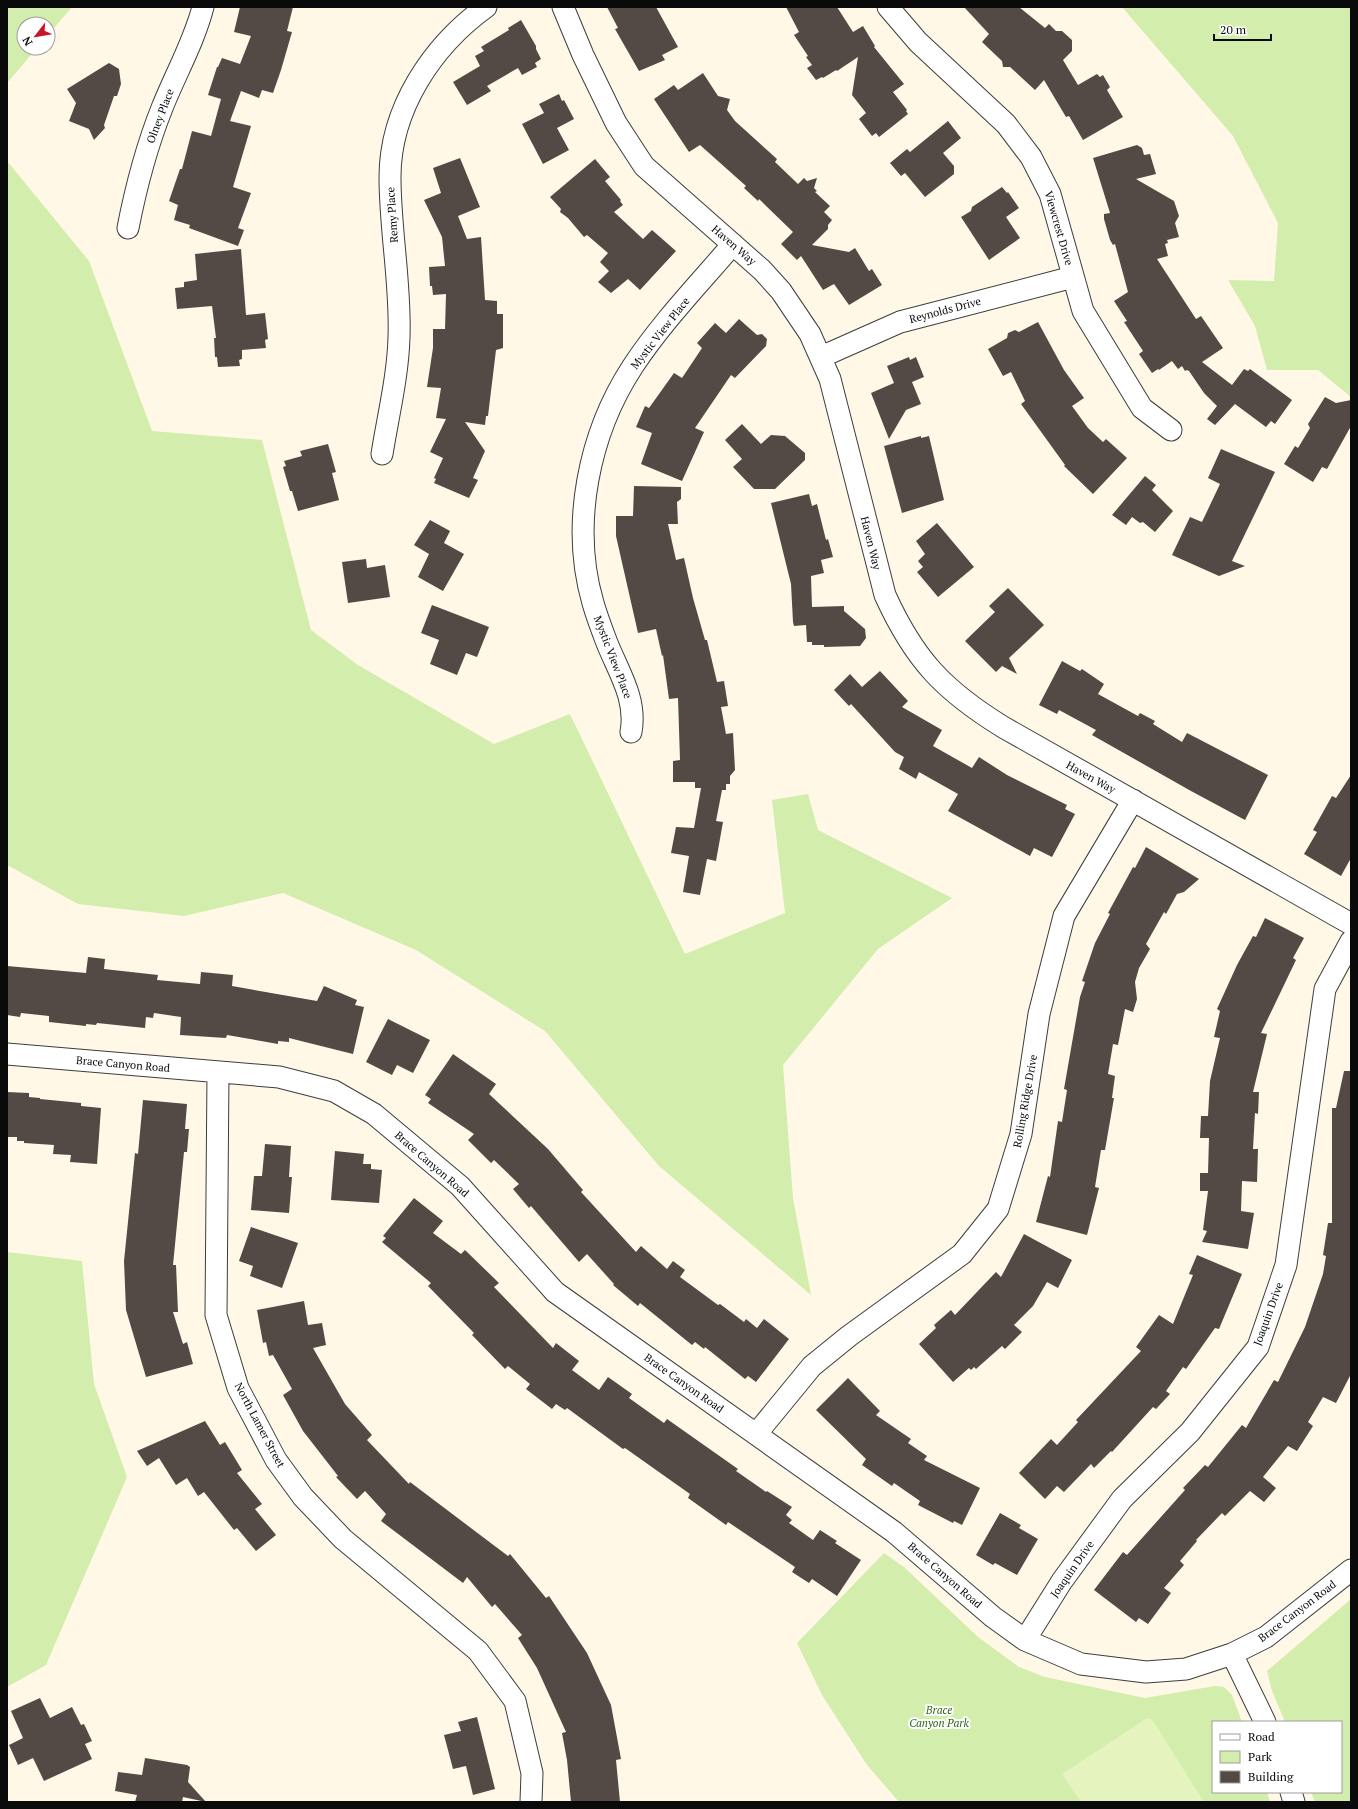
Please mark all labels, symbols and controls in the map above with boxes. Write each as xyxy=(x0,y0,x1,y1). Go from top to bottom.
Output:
north arrow xyxy=(16,16,56,56)
scale bar xyxy=(1214,16,1271,42)
text: 20 m xyxy=(1220,22,1247,37)
text: N xyxy=(19,33,36,48)
street label: Olney Place xyxy=(143,86,177,145)
street label: Remy Place xyxy=(383,186,401,243)
street label: Viewcrest Drive xyxy=(1042,189,1076,267)
street label: Haven Way xyxy=(709,222,759,268)
street label: Mystic View Place xyxy=(628,294,693,372)
street label: Reynolds Drive xyxy=(908,294,983,326)
street label: Haven Way xyxy=(858,515,884,571)
street label: Mystic View Place xyxy=(591,614,635,701)
street label: Haven Way xyxy=(1064,758,1119,797)
street label: Brace Canyon Road xyxy=(76,1053,170,1075)
street label: Rolling Ridge Drive xyxy=(1010,1053,1040,1149)
street label: Brace Canyon Road xyxy=(392,1128,472,1200)
street label: Joaquin Drive xyxy=(1250,1280,1286,1348)
street label: Brace Canyon Road xyxy=(641,1350,727,1416)
street label: North Lamer Street xyxy=(232,1380,288,1470)
street label: Joaquin Drive xyxy=(1047,1537,1097,1600)
street label: Brace Canyon Road xyxy=(905,1539,985,1611)
street label: Brace Canyon Road xyxy=(1255,1577,1339,1645)
park label: Brace Canyon Park xyxy=(909,1703,970,1730)
legend xyxy=(1212,1721,1342,1793)
text: Road xyxy=(1248,1729,1275,1744)
text: Park xyxy=(1248,1749,1273,1764)
text: Building xyxy=(1248,1769,1294,1784)

